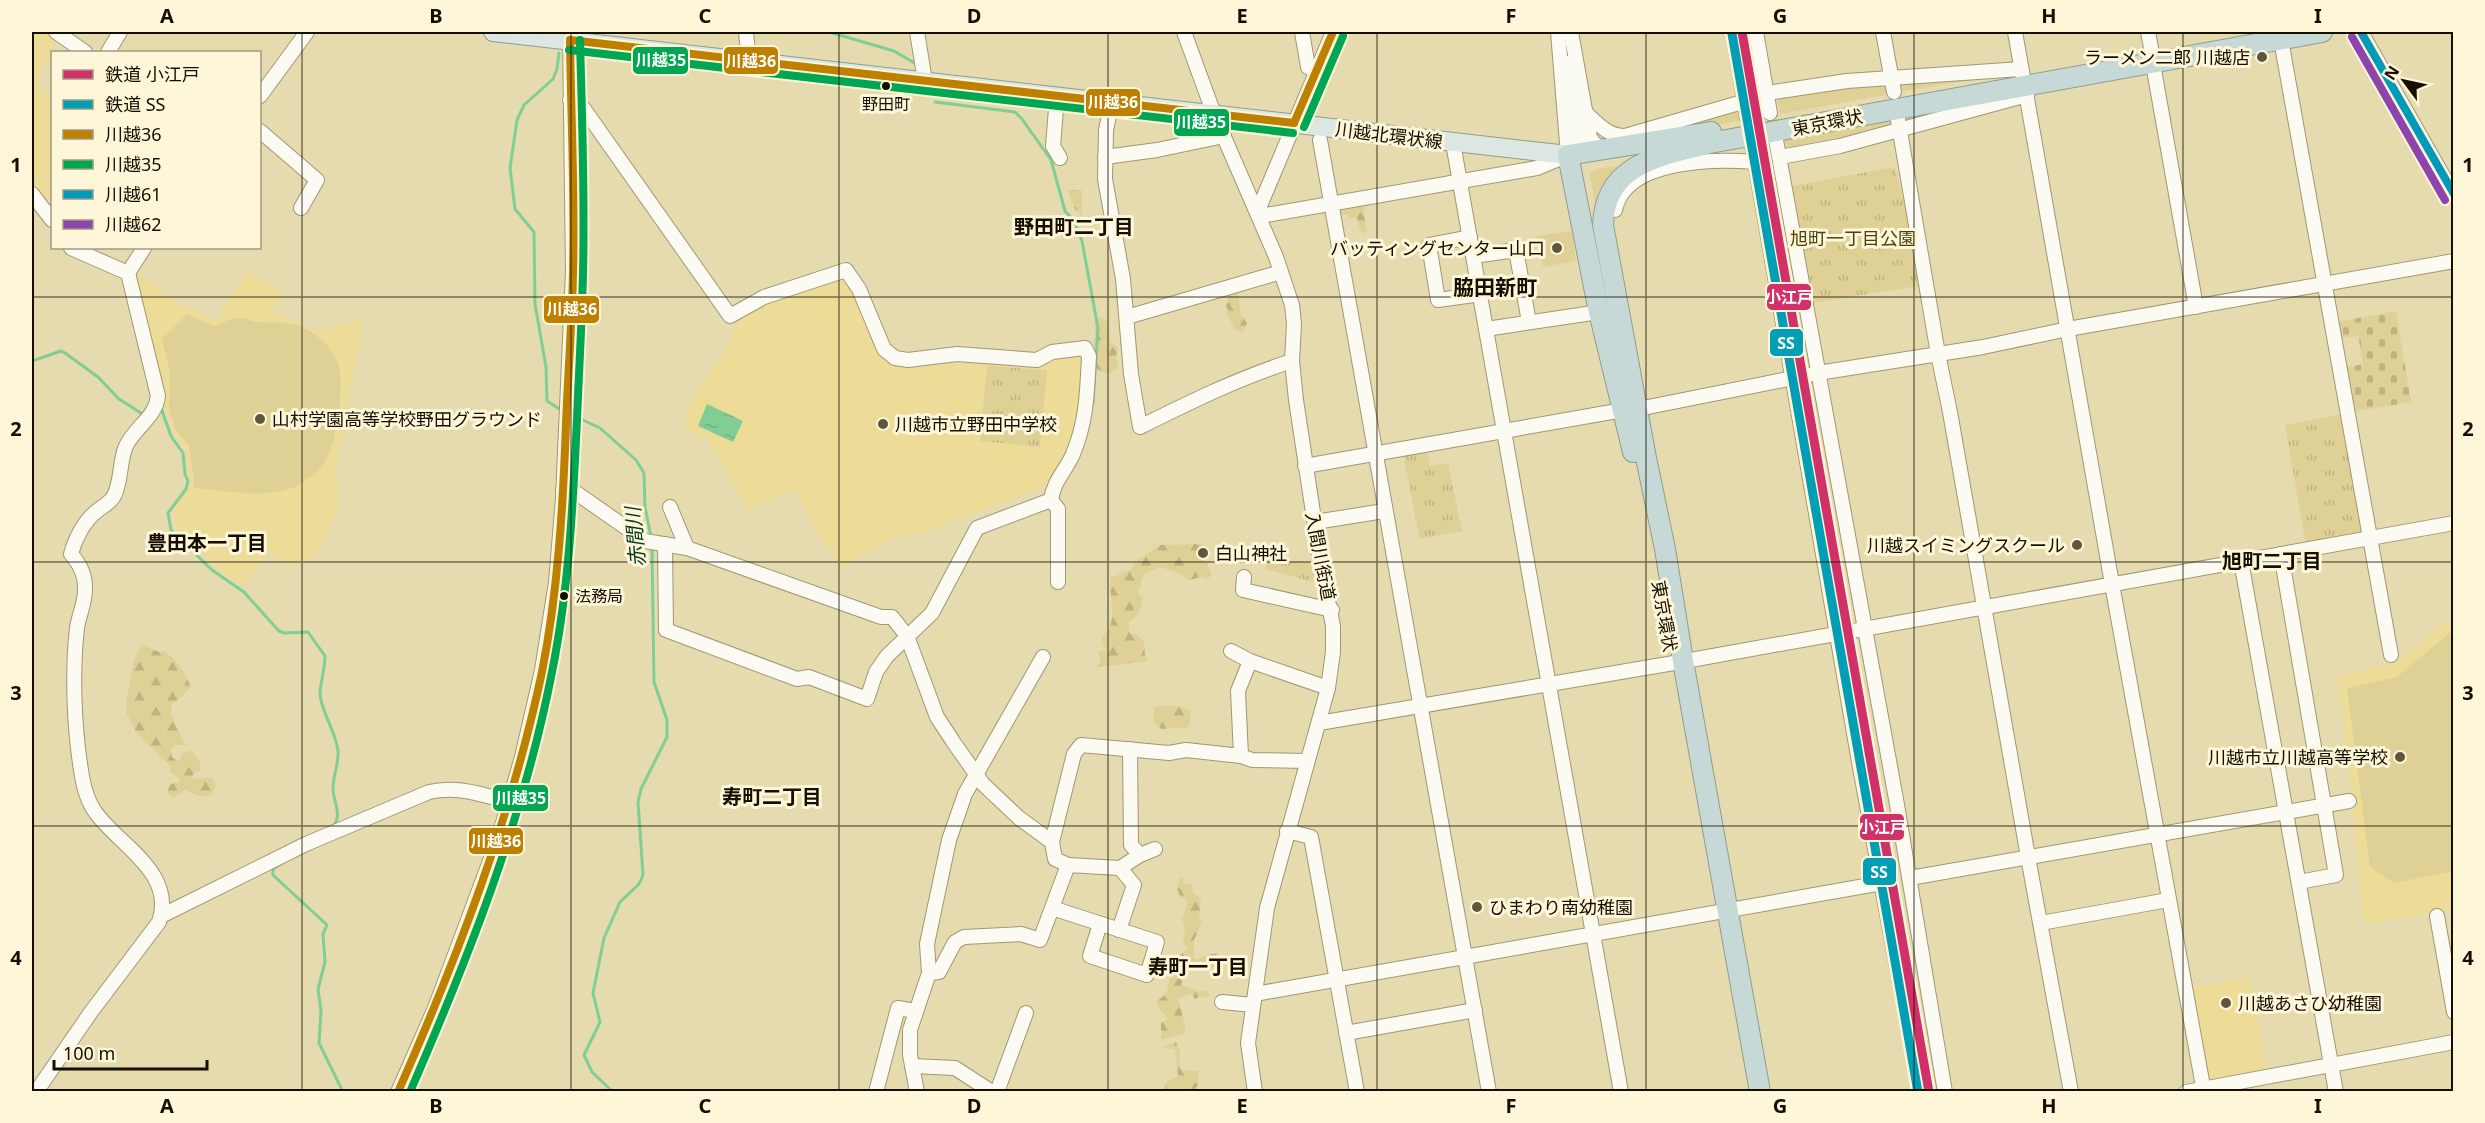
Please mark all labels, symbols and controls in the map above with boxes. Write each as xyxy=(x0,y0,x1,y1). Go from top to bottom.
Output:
text: A xyxy=(160,2,174,29)
text: B xyxy=(429,2,443,29)
text: C xyxy=(699,2,712,29)
text: D xyxy=(967,2,981,29)
text: E xyxy=(1236,2,1248,29)
text: F xyxy=(1506,2,1516,29)
text: G xyxy=(1773,2,1787,29)
text: H xyxy=(2041,2,2057,29)
text: I xyxy=(2314,2,2322,29)
place label: ラーメン二郎 川越店 xyxy=(2084,45,2250,69)
line badge: 川越35 xyxy=(632,46,689,75)
line badge: 川越36 xyxy=(723,46,779,75)
text: 川越35 xyxy=(636,49,686,71)
text: 川越36 xyxy=(726,50,776,72)
marker: ラーメン二郎 川越店 xyxy=(2255,50,2269,64)
legend xyxy=(51,51,261,249)
north arrow xyxy=(2374,51,2434,111)
text: N xyxy=(2379,61,2404,84)
text: 鉄道 小江戸 xyxy=(105,62,200,86)
marker: 野田町 xyxy=(880,80,892,92)
line badge: 川越36 xyxy=(1085,88,1141,117)
text: 川越36 xyxy=(1088,91,1138,113)
text: 鉄道 SS xyxy=(105,92,166,116)
place label: 野田町 xyxy=(862,93,910,115)
street label: 東京環状 xyxy=(1789,103,1865,141)
line badge: 川越35 xyxy=(1173,108,1230,137)
text: 川越35 xyxy=(1176,111,1226,133)
street label: 川越北環状線 xyxy=(1334,117,1444,153)
text: 川越36 xyxy=(105,122,162,146)
text: 1 xyxy=(10,151,22,178)
text: 1 xyxy=(2462,151,2474,178)
text: 川越35 xyxy=(105,152,162,176)
text: 川越61 xyxy=(105,182,162,206)
text: 川越62 xyxy=(105,212,162,236)
district label: 野田町二丁目 xyxy=(1014,213,1134,240)
park label: 旭町一丁目公園 xyxy=(1790,226,1916,250)
place label: バッティングセンター山口 xyxy=(1330,236,1545,260)
marker: バッティングセンター山口 xyxy=(1550,241,1564,255)
district label: 脇田新町 xyxy=(1453,273,1537,301)
line badge: 小江戸 xyxy=(1766,283,1812,311)
text: 小江戸 xyxy=(1765,286,1813,308)
line badge: 川越36 xyxy=(543,295,600,324)
text: 川越36 xyxy=(547,298,597,320)
line badge: SS xyxy=(1769,328,1804,357)
text: SS xyxy=(1777,332,1795,354)
place label: 山村学園高等学校野田グラウンド xyxy=(272,407,542,431)
marker: 山村学園高等学校野田グラウンド xyxy=(253,412,267,426)
place label: 川越市立野田中学校 xyxy=(895,412,1057,436)
text: 2 xyxy=(10,415,22,442)
text: 2 xyxy=(2462,415,2474,442)
marker: 川越市立野田中学校 xyxy=(876,417,890,431)
water label: 赤間川 xyxy=(619,504,651,568)
street label: 入間川街道 xyxy=(1301,510,1341,602)
district label: 豊田本一丁目 xyxy=(147,529,267,556)
place label: 川越スイミングスクール xyxy=(1867,533,2065,557)
marker: 川越スイミングスクール xyxy=(2070,538,2084,552)
place label: 白山神社 xyxy=(1215,541,1287,565)
marker: 白山神社 xyxy=(1196,546,1210,560)
district label: 旭町二丁目 xyxy=(2222,547,2322,574)
street label: 東京環状 xyxy=(1647,578,1683,654)
place label: 法務局 xyxy=(575,585,623,607)
marker: 法務局 xyxy=(558,590,570,602)
text: 3 xyxy=(10,679,22,706)
text: 3 xyxy=(2462,679,2474,706)
place label: 川越市立川越高等学校 xyxy=(2208,745,2388,769)
marker: 川越市立川越高等学校 xyxy=(2393,750,2407,764)
district label: 寿町二丁目 xyxy=(722,783,822,810)
line badge: 川越35 xyxy=(492,784,549,812)
text: 川越35 xyxy=(496,787,546,809)
line badge: 小江戸 xyxy=(1859,813,1905,841)
text: 小江戸 xyxy=(1858,816,1906,838)
line badge: 川越36 xyxy=(468,827,524,855)
text: 川越36 xyxy=(471,830,521,852)
line badge: SS xyxy=(1862,857,1897,886)
text: SS xyxy=(1870,861,1888,883)
place label: ひまわり南幼稚園 xyxy=(1489,895,1633,919)
marker: ひまわり南幼稚園 xyxy=(1470,900,1484,914)
text: 4 xyxy=(10,944,22,971)
text: 4 xyxy=(2462,944,2474,971)
district label: 寿町一丁目 xyxy=(1148,953,1248,980)
place label: 川越あさひ幼稚園 xyxy=(2238,991,2382,1015)
marker: 川越あさひ幼稚園 xyxy=(2219,996,2233,1010)
scale bar xyxy=(54,1033,207,1071)
text: 100 m xyxy=(63,1041,115,1065)
text: A xyxy=(160,1092,174,1119)
text: B xyxy=(429,1092,443,1119)
text: C xyxy=(699,1092,712,1119)
text: D xyxy=(967,1092,981,1119)
text: E xyxy=(1236,1092,1248,1119)
text: F xyxy=(1506,1092,1516,1119)
text: G xyxy=(1773,1092,1787,1119)
text: H xyxy=(2041,1092,2057,1119)
text: I xyxy=(2314,1092,2322,1119)

